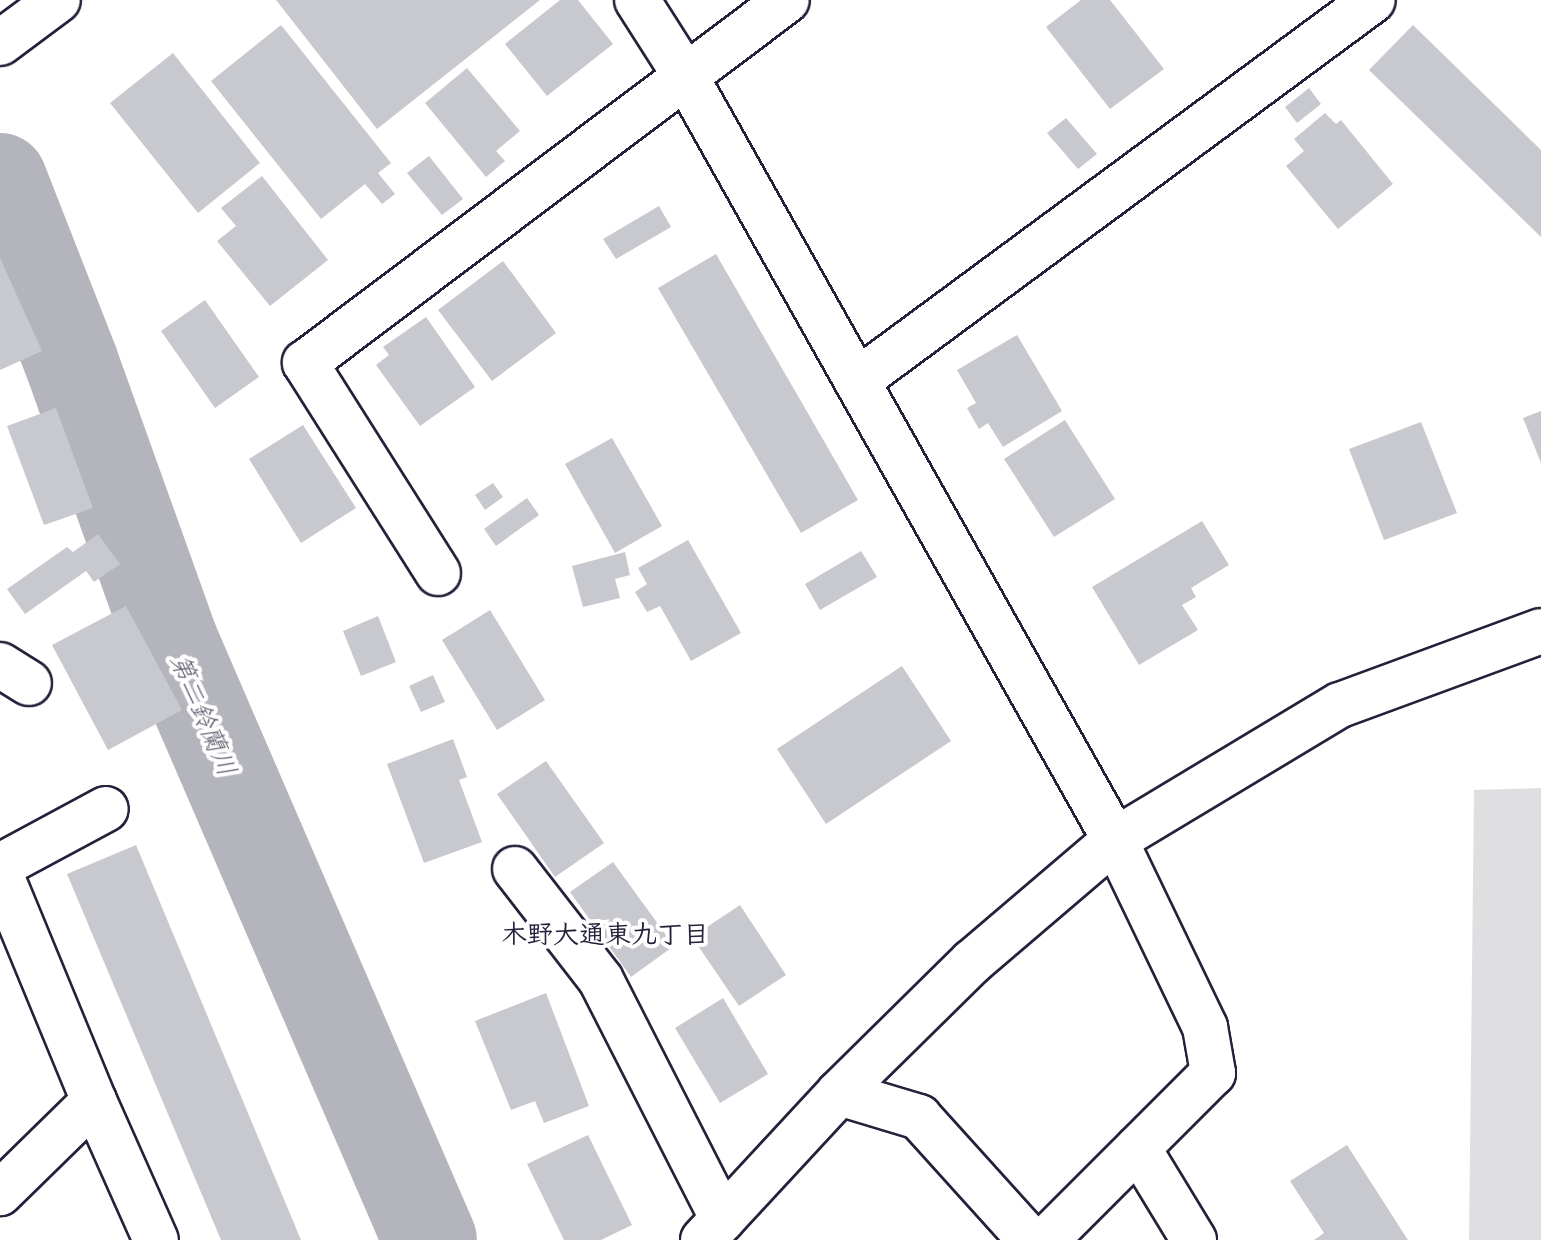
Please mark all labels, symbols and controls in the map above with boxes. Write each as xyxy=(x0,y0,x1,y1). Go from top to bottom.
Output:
water label: 第二鈴蘭川 xyxy=(163,649,243,781)
district label: 木野大通東九丁目 xyxy=(501,919,709,951)

